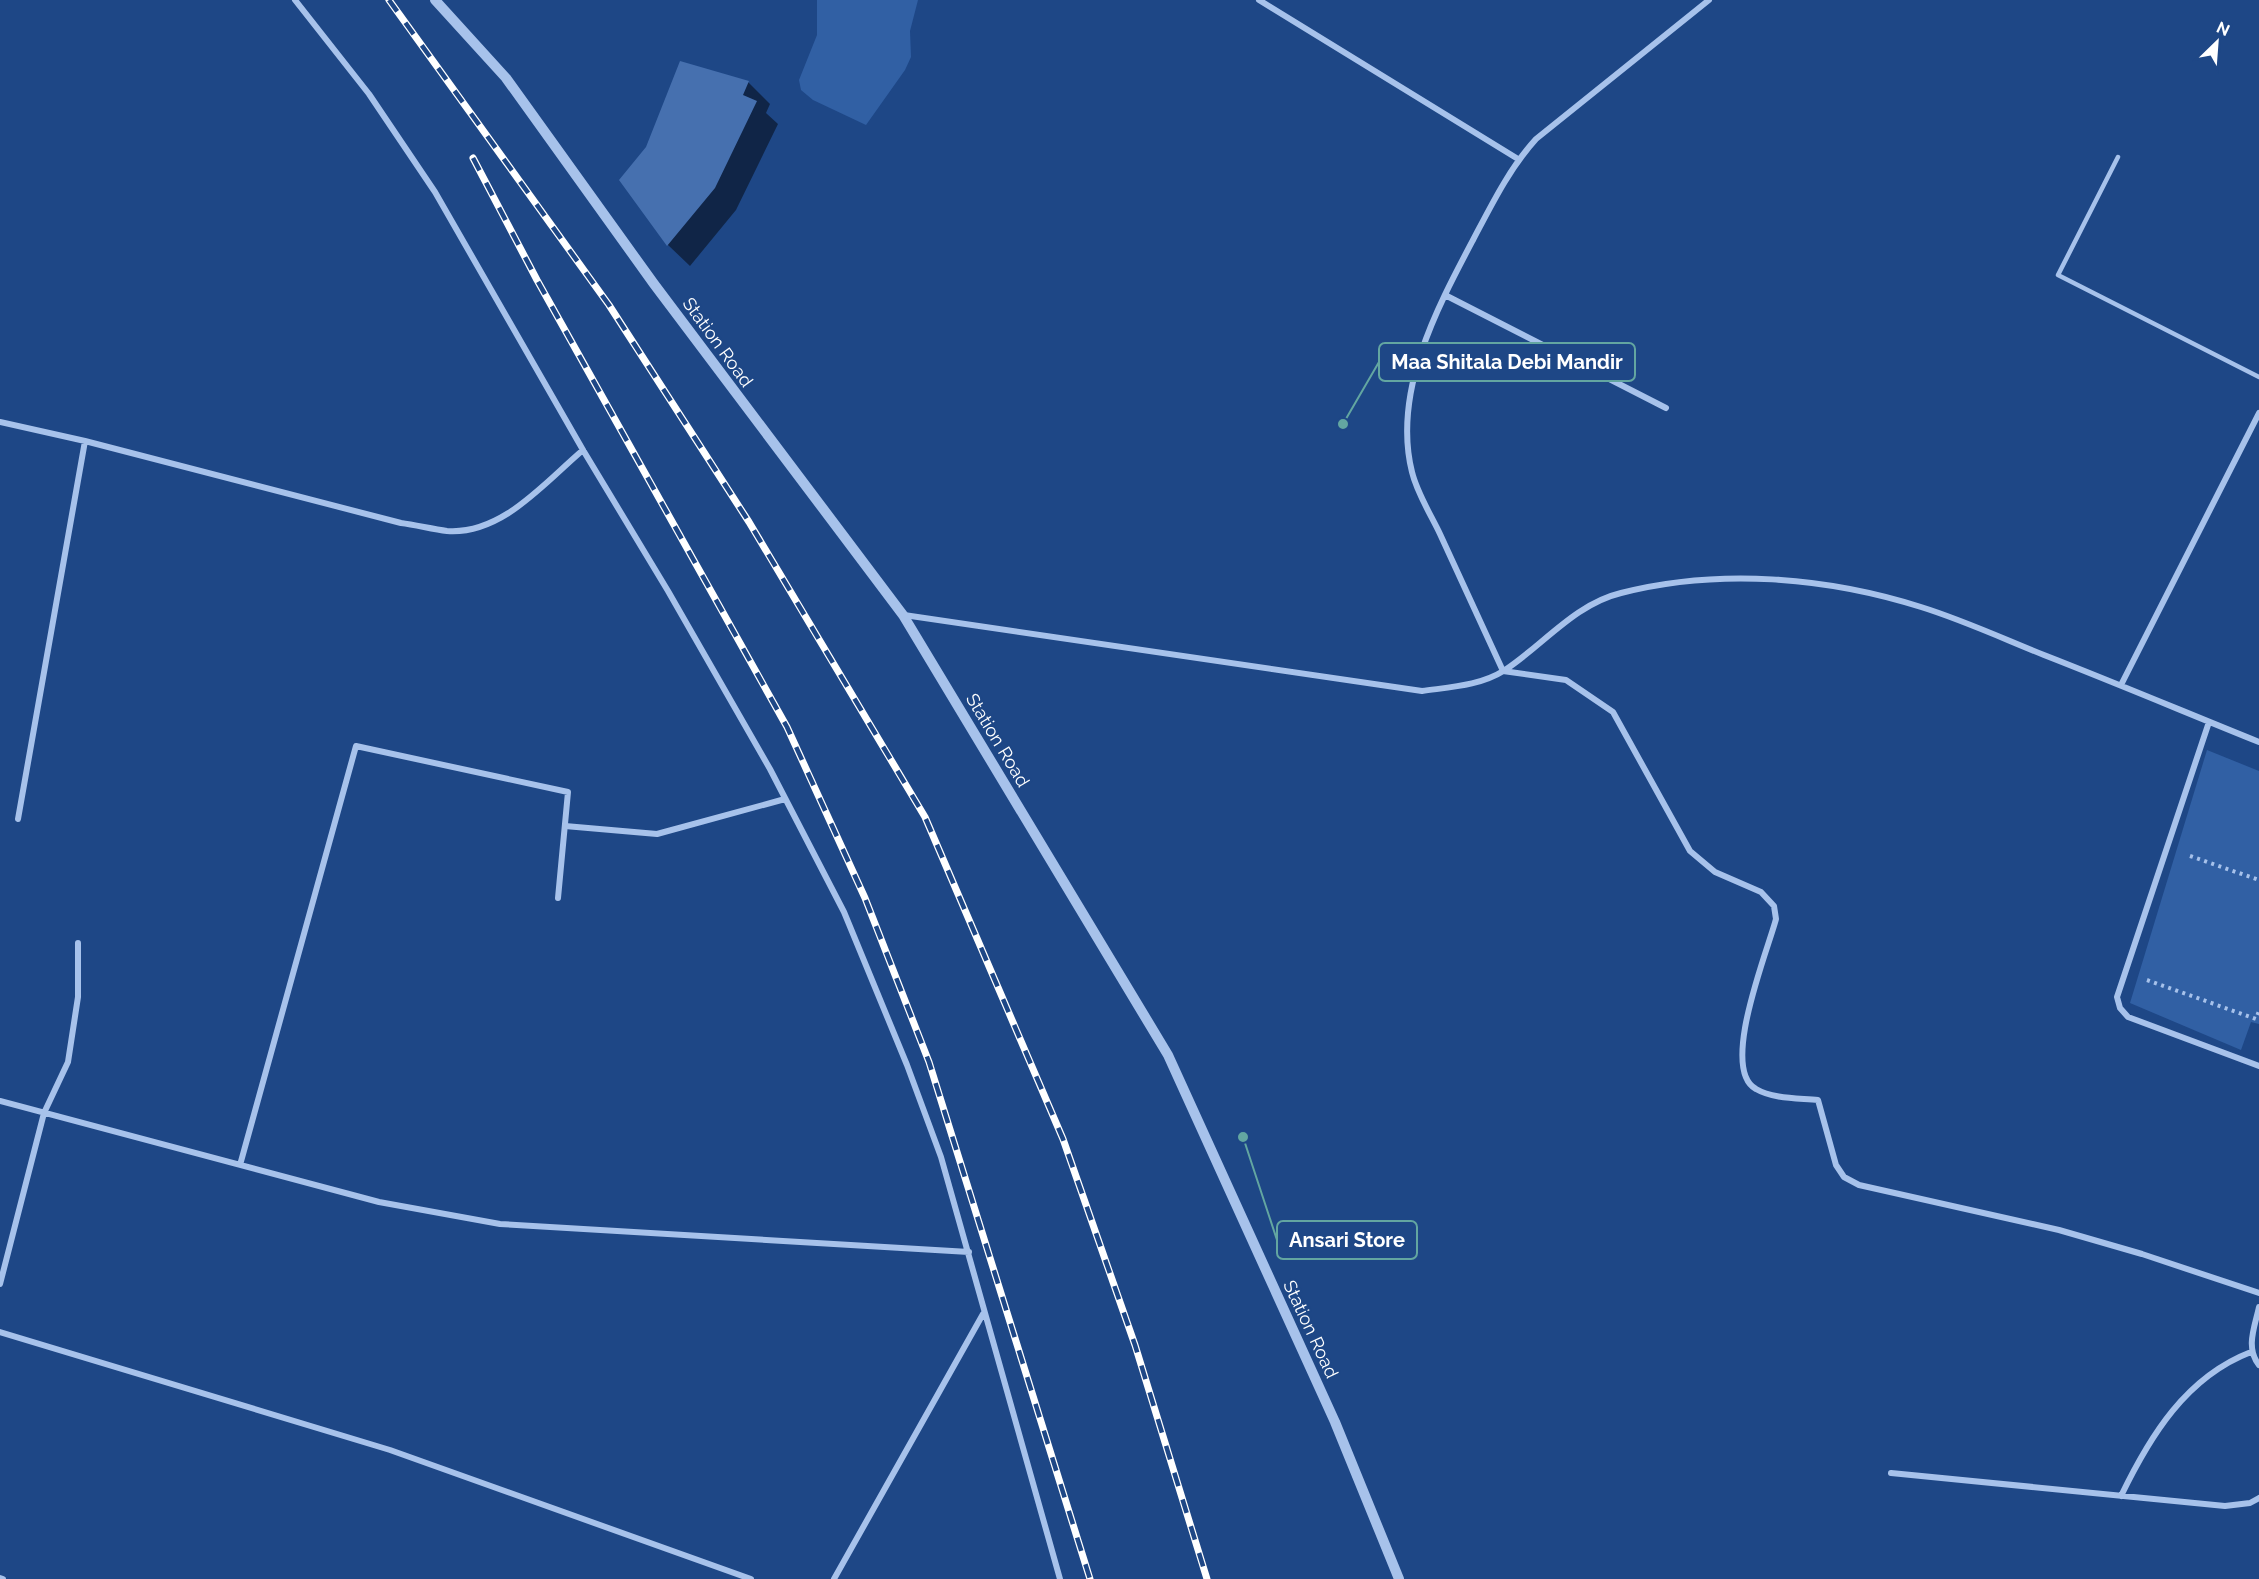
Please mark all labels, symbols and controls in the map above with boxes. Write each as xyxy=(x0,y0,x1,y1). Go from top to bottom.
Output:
north arrow xyxy=(2187,12,2247,72)
text: N xyxy=(2214,18,2233,40)
street label: Station Road xyxy=(679,293,757,391)
callout: Maa Shitala Debi Mandir xyxy=(1379,343,1635,381)
text: Maa Shitala Debi Mandir xyxy=(1391,350,1623,374)
street label: Station Road xyxy=(962,689,1034,791)
callout: Ansari Store xyxy=(1277,1221,1417,1259)
text: Ansari Store xyxy=(1289,1228,1405,1252)
street label: Station Road xyxy=(1279,1277,1343,1381)

